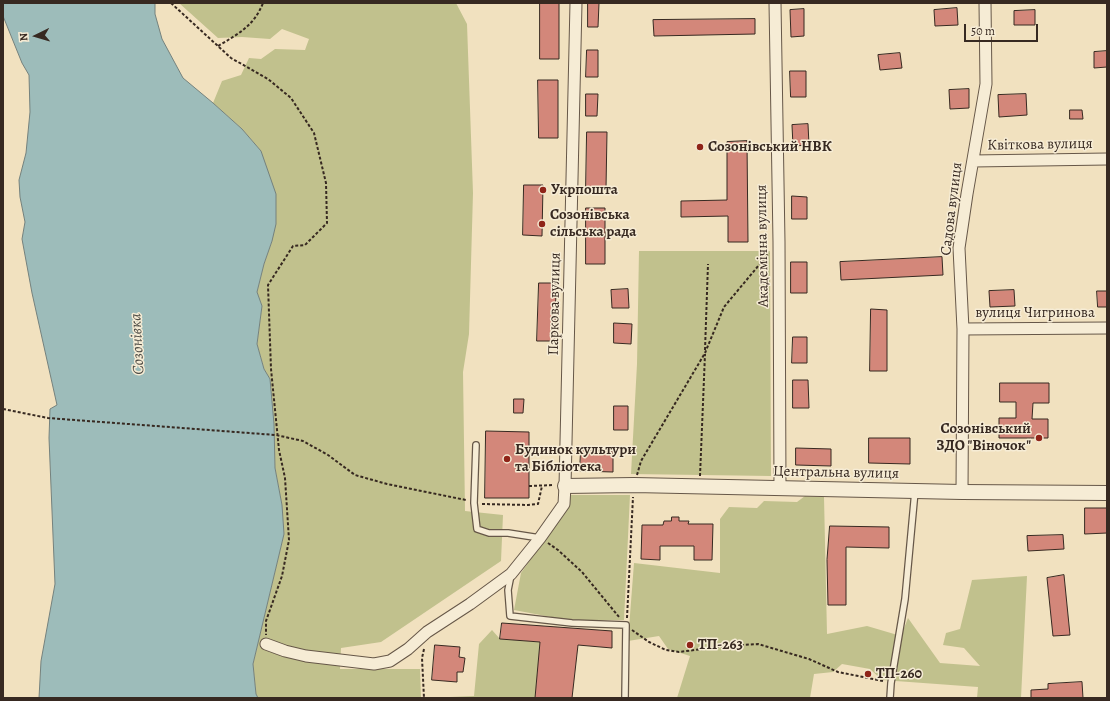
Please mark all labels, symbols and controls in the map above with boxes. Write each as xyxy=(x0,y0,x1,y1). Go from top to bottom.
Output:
north arrow xyxy=(16,16,56,56)
scale bar xyxy=(966,16,1040,42)
text: 50 m xyxy=(971,23,995,39)
text: N xyxy=(16,32,31,42)
street label: Квіткова вулиця xyxy=(987,135,1093,155)
place label: Созонівський НВК xyxy=(708,138,832,156)
marker: Созонівський НВК xyxy=(695,142,705,152)
street label: Садова вулиця xyxy=(937,161,967,257)
place label: Укрпошта xyxy=(551,181,618,199)
street label: Академічна вулиця xyxy=(753,184,773,308)
marker: Укрпошта xyxy=(538,185,548,195)
place label: Созонівська сільська рада xyxy=(550,206,636,241)
marker: Созонівська сільська рада xyxy=(537,219,547,229)
street label: Паркова вулиця xyxy=(545,252,565,356)
street label: вулиця Чигринова xyxy=(975,304,1095,322)
water label: Созонівка xyxy=(127,313,149,375)
place label: Созонівський ЗДО "Віночок" xyxy=(936,420,1031,455)
marker: Созонівський ЗДО "Віночок" xyxy=(1034,433,1044,443)
place label: Будинок культури та Бібліотека xyxy=(515,441,636,476)
marker: Будинок культури та Бібліотека xyxy=(502,454,512,464)
street label: Центральна вулиця xyxy=(773,463,899,483)
place label: ТП-263 xyxy=(698,636,743,654)
marker: ТП-263 xyxy=(685,640,695,650)
place label: ТП-260 xyxy=(876,665,922,683)
marker: ТП-260 xyxy=(863,669,873,679)

